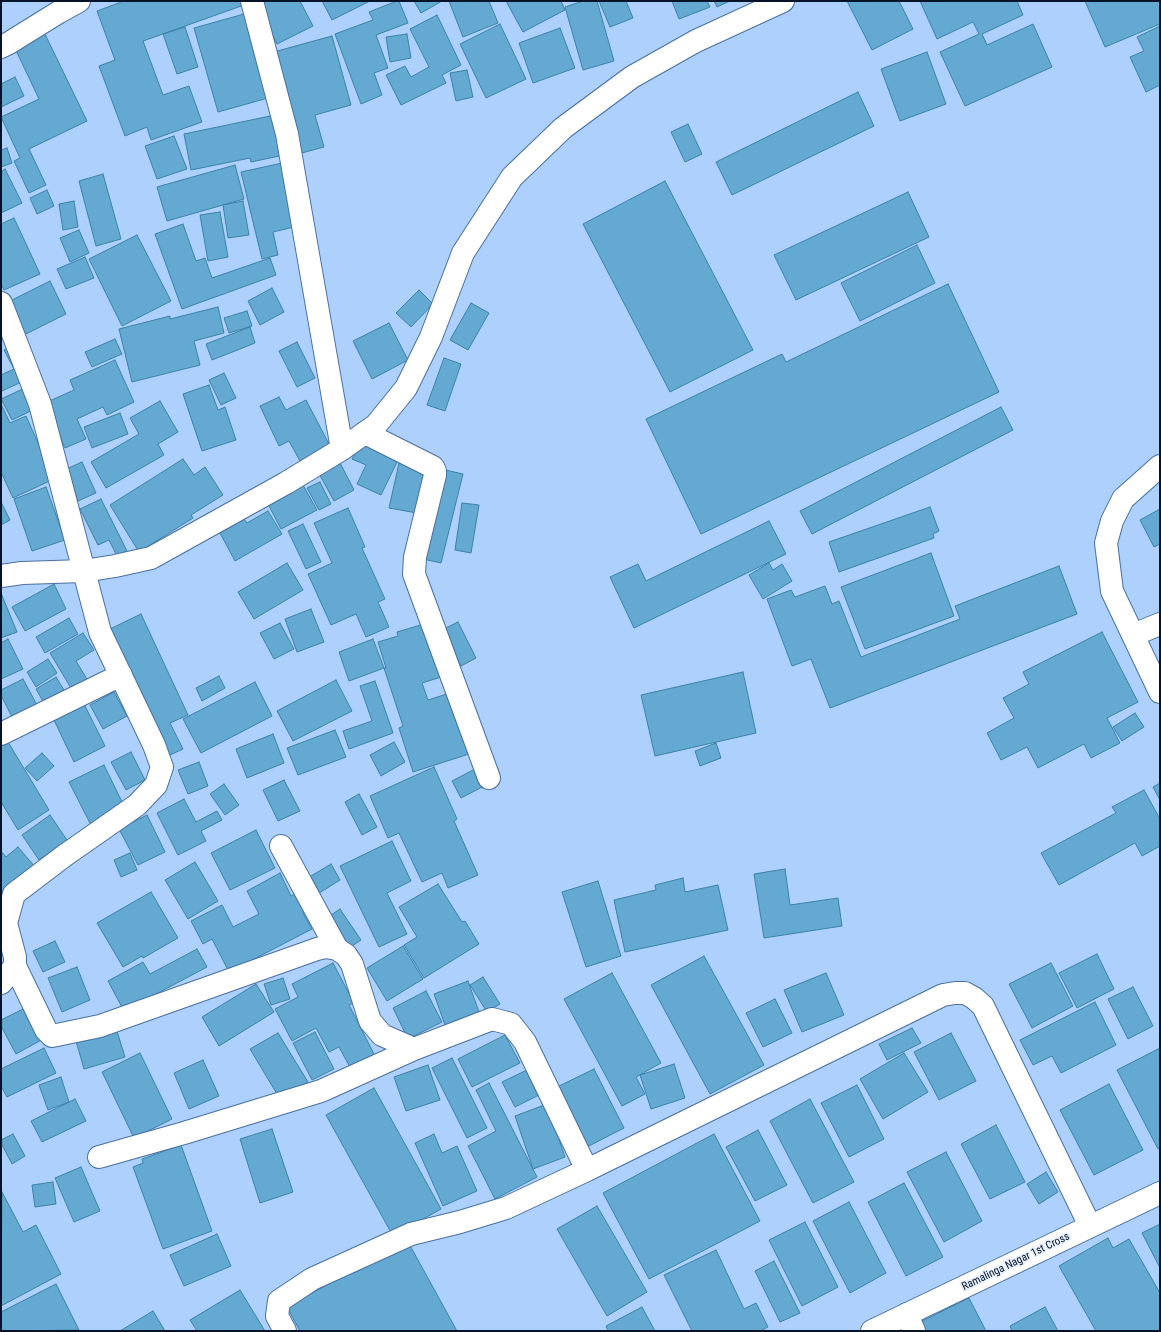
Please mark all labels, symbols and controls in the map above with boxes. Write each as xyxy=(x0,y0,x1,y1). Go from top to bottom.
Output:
street label: Ramalinga Nagar 1st Cross xyxy=(960,1230,1072,1294)

